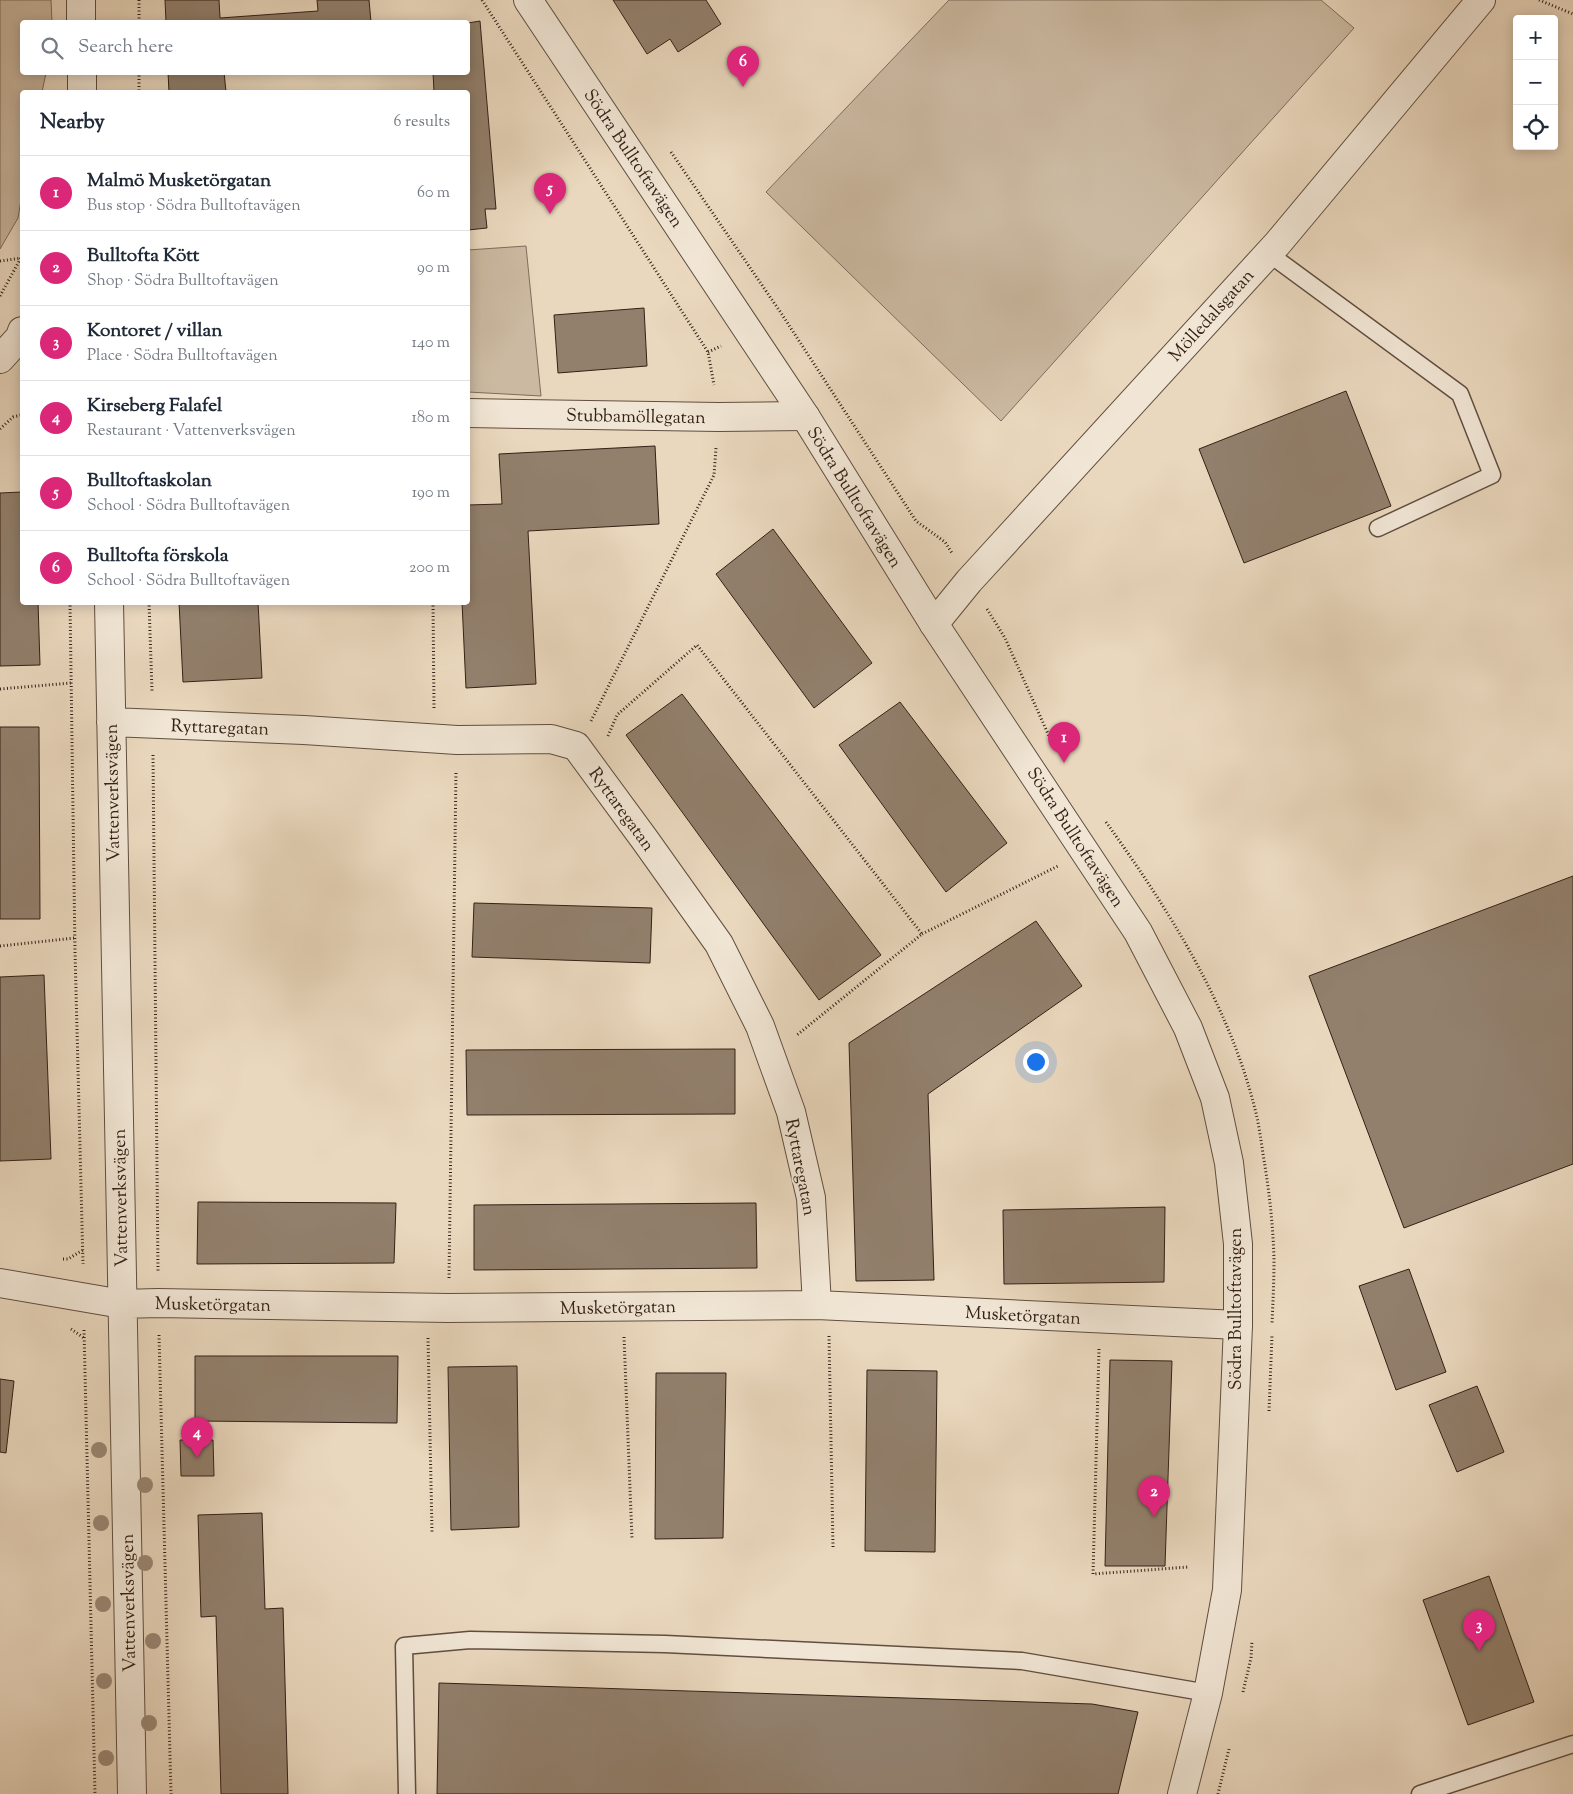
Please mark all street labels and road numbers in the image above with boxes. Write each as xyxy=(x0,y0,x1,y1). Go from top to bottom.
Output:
street label: Södra Bulltoftavägen xyxy=(576,84,689,234)
street label: Mölledalsgatan xyxy=(1164,264,1261,368)
street label: Stubbamöllegatan xyxy=(566,404,706,432)
street label: Södra Bulltoftavägen xyxy=(799,422,908,574)
street label: Ryttaregatan xyxy=(170,714,270,744)
street label: Vattenverksvägen xyxy=(100,723,128,862)
street label: Ryttaregatan xyxy=(581,763,660,858)
street label: Södra Bulltoftavägen xyxy=(1019,763,1130,914)
street label: Ryttaregatan xyxy=(777,1117,821,1219)
street label: Vattenverksvägen xyxy=(108,1128,136,1267)
street label: Södra Bulltoftavägen xyxy=(1224,1227,1250,1390)
street label: Musketörgatan xyxy=(155,1292,272,1320)
street label: Musketörgatan xyxy=(560,1295,677,1323)
street label: Musketörgatan xyxy=(964,1301,1082,1333)
street label: Vattenverksvägen xyxy=(116,1533,144,1672)

